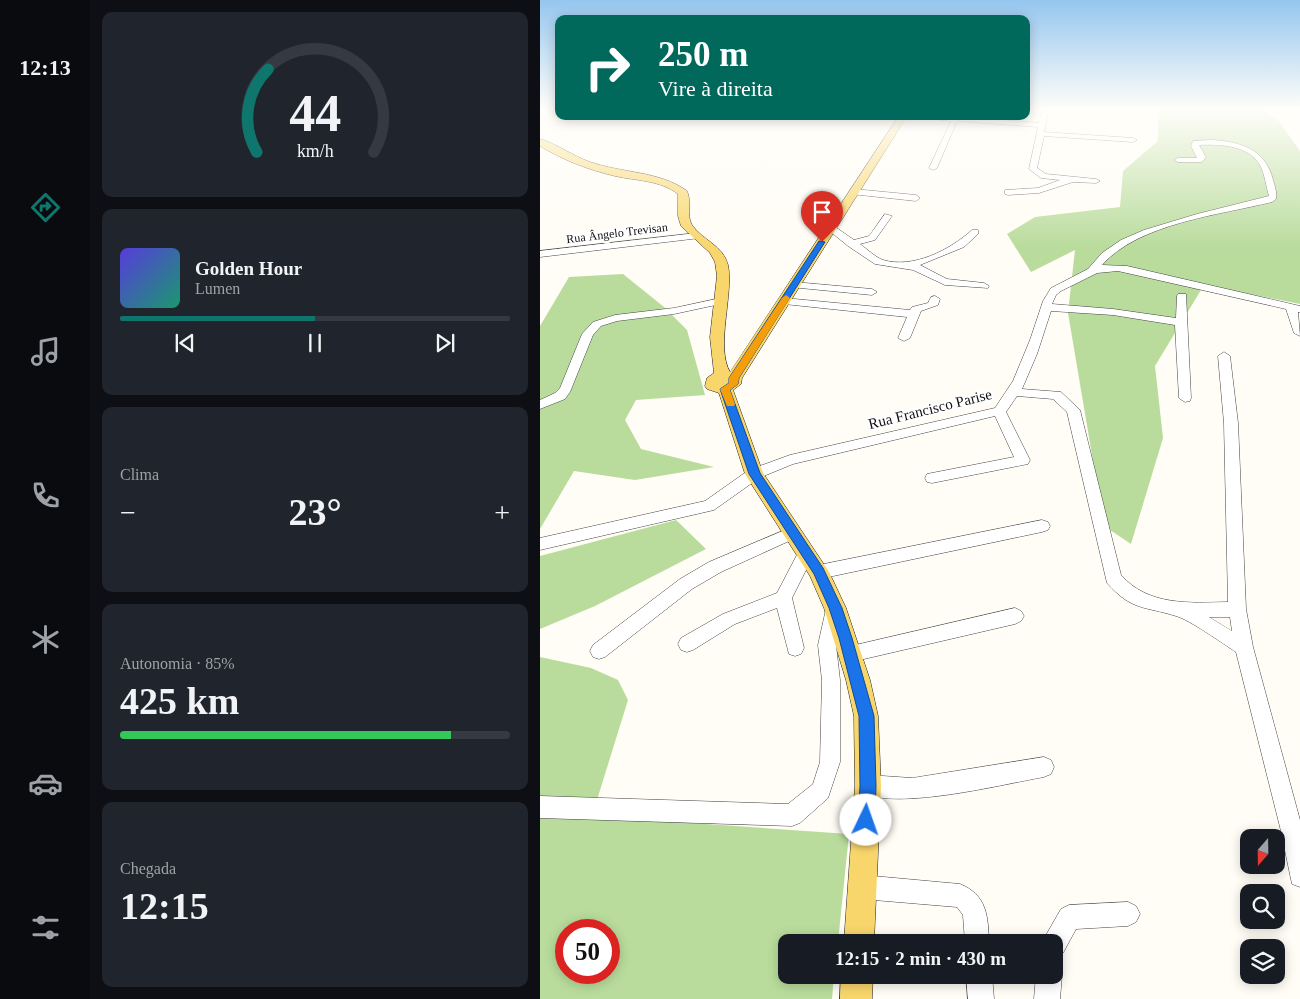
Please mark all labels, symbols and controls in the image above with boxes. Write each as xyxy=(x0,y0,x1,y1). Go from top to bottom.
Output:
icon: right xyxy=(575,35,640,100)
text: 250 m xyxy=(658,35,748,74)
text: 12:13 xyxy=(19,55,71,80)
text: Vire à direita xyxy=(658,76,773,101)
text: 44 xyxy=(289,85,341,142)
text: km/h xyxy=(297,141,333,161)
icon: directions xyxy=(28,190,63,225)
pin xyxy=(801,191,843,242)
icon: arrive xyxy=(808,198,836,226)
street label: Rua Ângelo Trevisan xyxy=(566,220,668,246)
text: Golden Hour xyxy=(195,258,302,279)
text: Lumen xyxy=(195,280,240,297)
icon: previous xyxy=(171,329,199,357)
icon: pause xyxy=(301,329,329,357)
icon: next xyxy=(431,329,459,357)
icon: music xyxy=(28,334,63,369)
street label: Rua Francisco Parise xyxy=(867,386,994,432)
text: Clima xyxy=(120,466,159,483)
icon: phone xyxy=(28,478,63,513)
text: 23° xyxy=(288,491,342,533)
text: − xyxy=(120,497,136,528)
text: + xyxy=(494,497,510,528)
icon: climate xyxy=(28,622,63,657)
text: Autonomia · 85% xyxy=(120,655,235,672)
text: 425 km xyxy=(120,680,239,722)
icon: car xyxy=(28,766,63,801)
position arrow xyxy=(839,793,891,845)
north arrow xyxy=(1240,829,1285,874)
map controls xyxy=(1240,829,1285,984)
text: Chegada xyxy=(120,860,176,877)
button: search xyxy=(1240,884,1285,929)
text: 12:15 xyxy=(120,885,209,927)
icon: filters xyxy=(28,910,63,945)
speed limit sign: 50 xyxy=(555,919,620,984)
button: layers xyxy=(1240,939,1285,984)
text: 12:15 · 2 min · 430 m xyxy=(835,948,1006,969)

